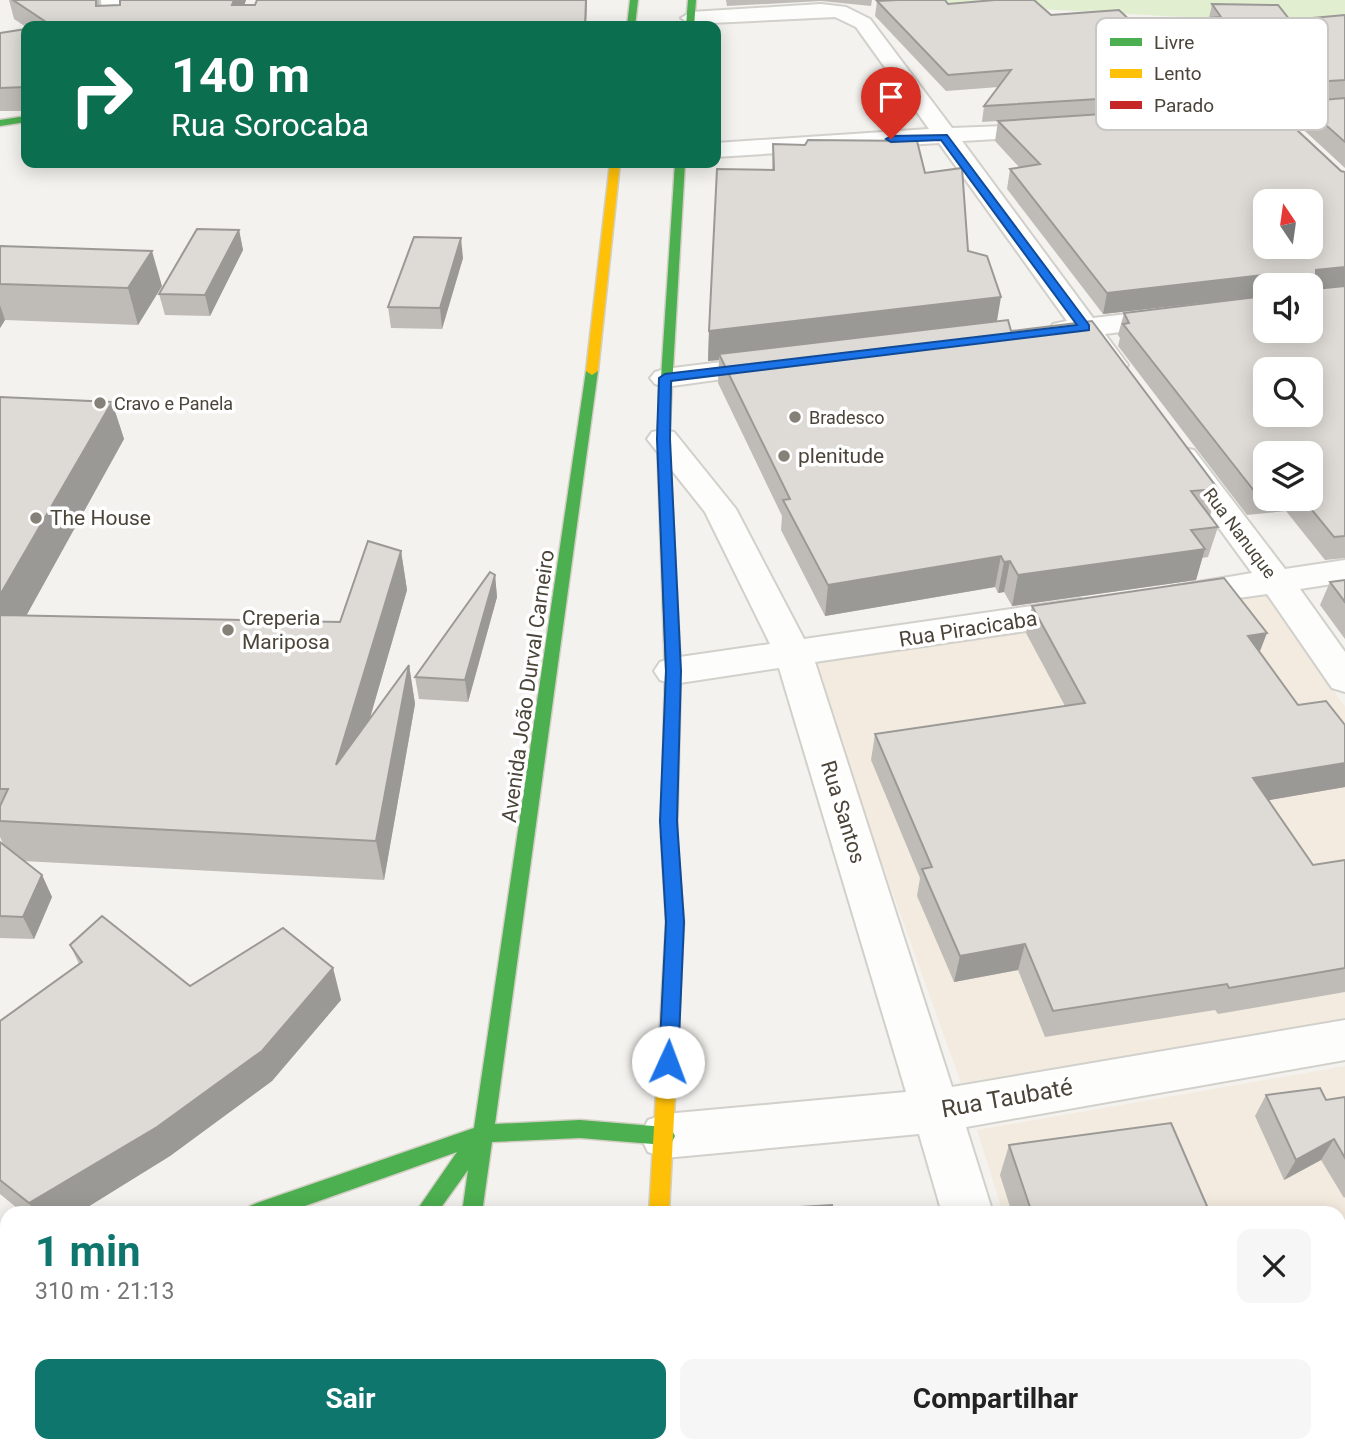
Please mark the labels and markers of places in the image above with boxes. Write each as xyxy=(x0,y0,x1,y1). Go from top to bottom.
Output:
pin xyxy=(861,67,921,139)
place label: Cravo e Panela xyxy=(114,393,233,414)
marker: Cravo e Panela xyxy=(92,395,108,411)
place label: Bradesco xyxy=(809,407,884,428)
marker: Bradesco xyxy=(787,409,803,425)
place label: plenitude xyxy=(798,444,884,468)
marker: plenitude xyxy=(776,448,792,464)
place label: The House xyxy=(50,506,151,530)
marker: The House xyxy=(28,510,44,526)
place label: Creperia Mariposa xyxy=(242,606,330,654)
marker: Creperia Mariposa xyxy=(220,622,236,638)

